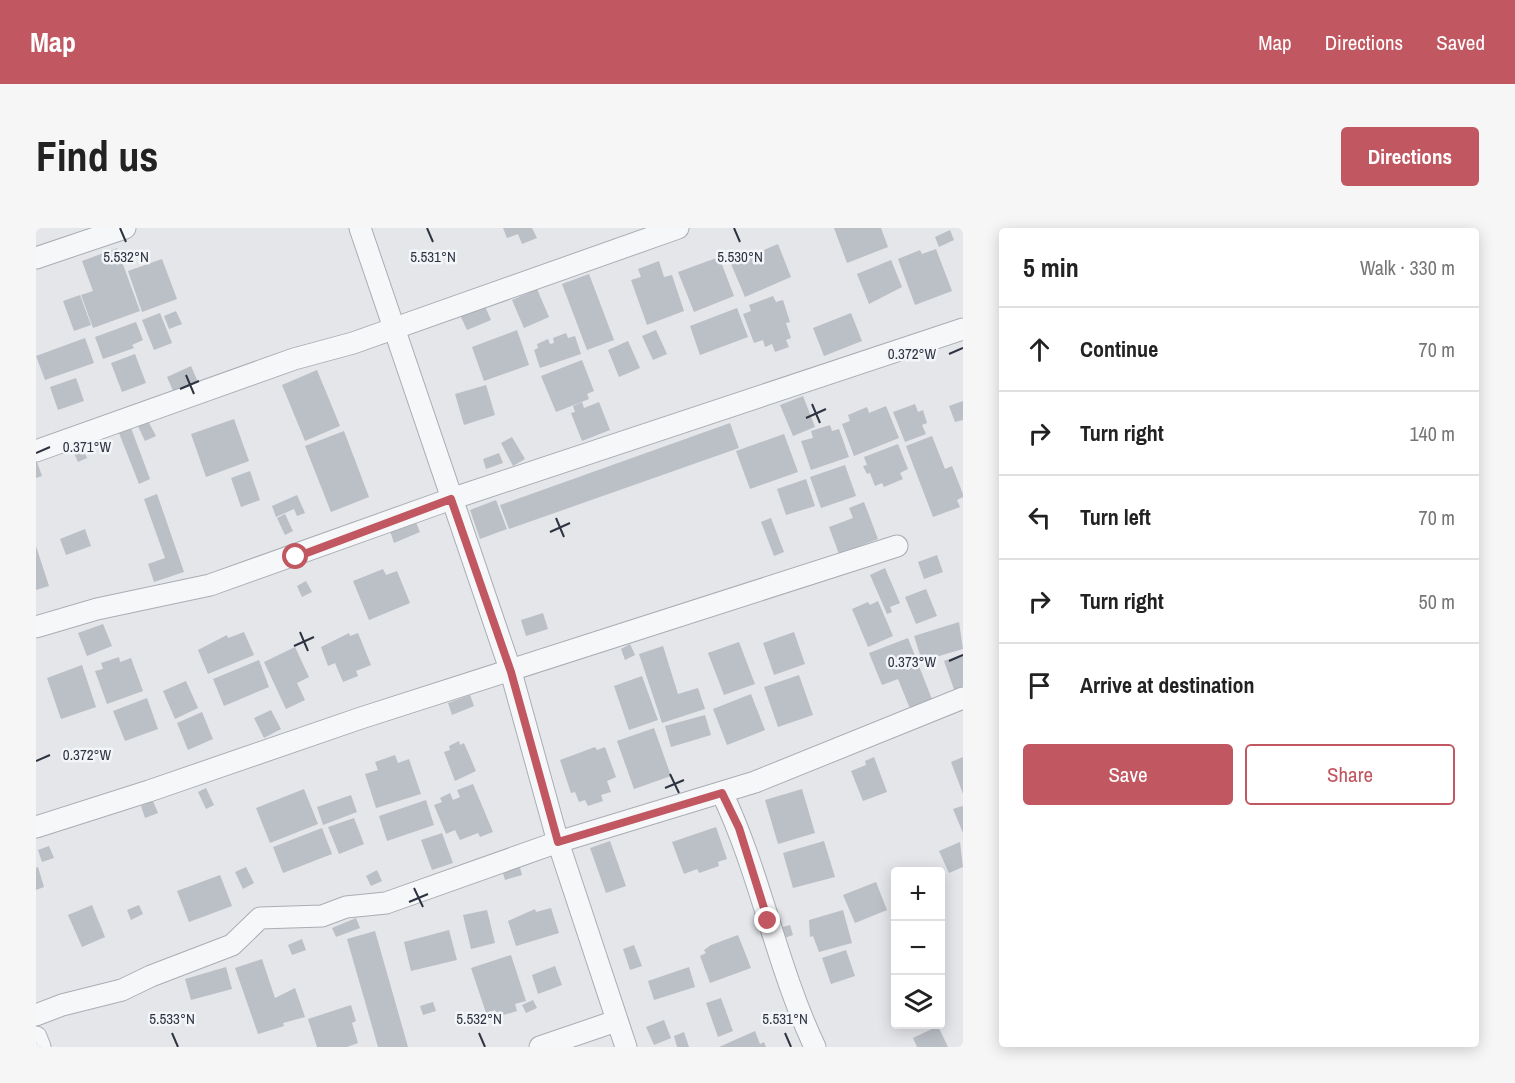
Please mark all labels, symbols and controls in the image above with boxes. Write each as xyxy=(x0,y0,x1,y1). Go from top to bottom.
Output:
text: Map xyxy=(30,23,76,61)
text: Map xyxy=(1258,28,1292,57)
text: Directions xyxy=(1325,28,1403,57)
text: Saved xyxy=(1436,28,1485,57)
button: Directions xyxy=(1341,127,1479,186)
text: Find us xyxy=(36,128,158,184)
text: 5.532°N xyxy=(103,246,149,267)
text: 5.531°N xyxy=(410,246,456,267)
text: 5.530°N xyxy=(717,246,763,267)
text: 5 min xyxy=(1023,250,1079,285)
text: Walk · 330 m xyxy=(1360,254,1455,281)
icon: ahead xyxy=(1023,333,1056,366)
text: Continue xyxy=(1080,334,1158,364)
text: 70 m xyxy=(1419,336,1455,363)
text: 0.372°W xyxy=(888,343,937,364)
icon: right xyxy=(1023,417,1056,450)
text: Turn right xyxy=(1080,418,1164,448)
text: 140 m xyxy=(1409,420,1455,447)
text: 0.371°W xyxy=(63,436,112,457)
icon: left xyxy=(1023,501,1056,534)
text: Turn left xyxy=(1080,502,1151,532)
text: 70 m xyxy=(1419,504,1455,531)
route start xyxy=(282,543,308,569)
icon: right xyxy=(1023,585,1056,618)
text: Turn right xyxy=(1080,586,1164,616)
text: 50 m xyxy=(1419,588,1455,615)
text: 0.373°W xyxy=(888,651,937,672)
icon: arrive xyxy=(1023,669,1056,702)
text: Arrive at destination xyxy=(1080,670,1254,700)
text: 0.372°W xyxy=(63,744,112,765)
button: Save xyxy=(1023,744,1233,805)
button: Share xyxy=(1245,744,1455,805)
map controls xyxy=(891,867,945,1029)
button: + xyxy=(891,867,945,921)
route end xyxy=(754,907,780,933)
button: − xyxy=(891,921,945,975)
button: layers xyxy=(891,975,945,1029)
text: 5.533°N xyxy=(149,1008,195,1029)
text: 5.532°N xyxy=(456,1008,502,1029)
text: 5.531°N xyxy=(762,1008,808,1029)

